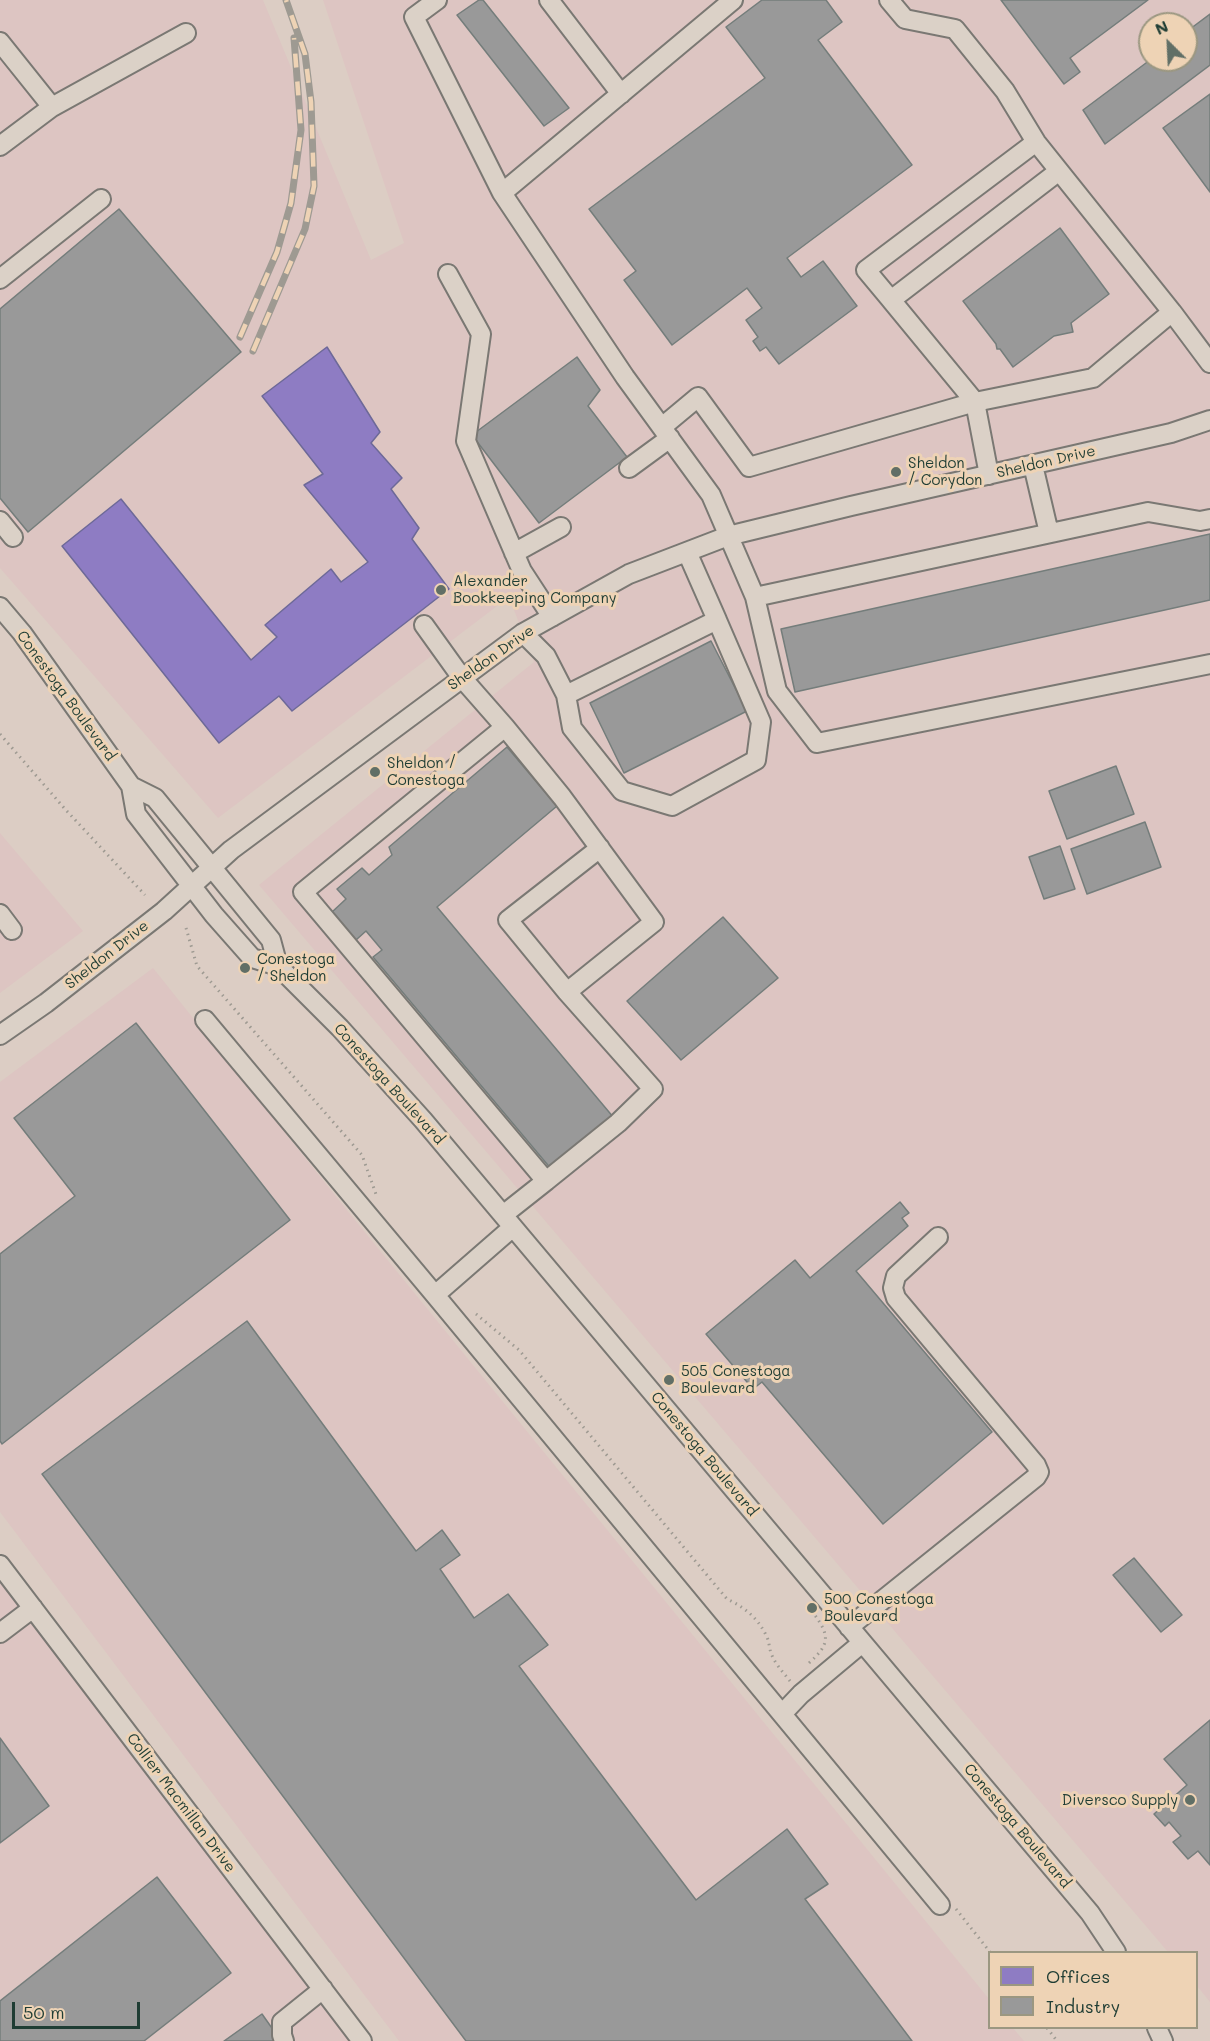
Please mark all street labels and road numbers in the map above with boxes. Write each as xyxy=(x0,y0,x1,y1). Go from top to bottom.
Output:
street label: Sheldon Drive xyxy=(995,442,1097,482)
street label: Sheldon Drive xyxy=(444,622,538,694)
street label: Conestoga Boulevard xyxy=(13,627,119,765)
street label: Sheldon Drive xyxy=(62,917,152,993)
street label: Conestoga Boulevard xyxy=(330,1020,448,1148)
street label: Conestoga Boulevard xyxy=(647,1388,761,1520)
street label: Collier Macmillan Drive xyxy=(123,1730,239,1876)
street label: Conestoga Boulevard xyxy=(960,1760,1074,1892)

